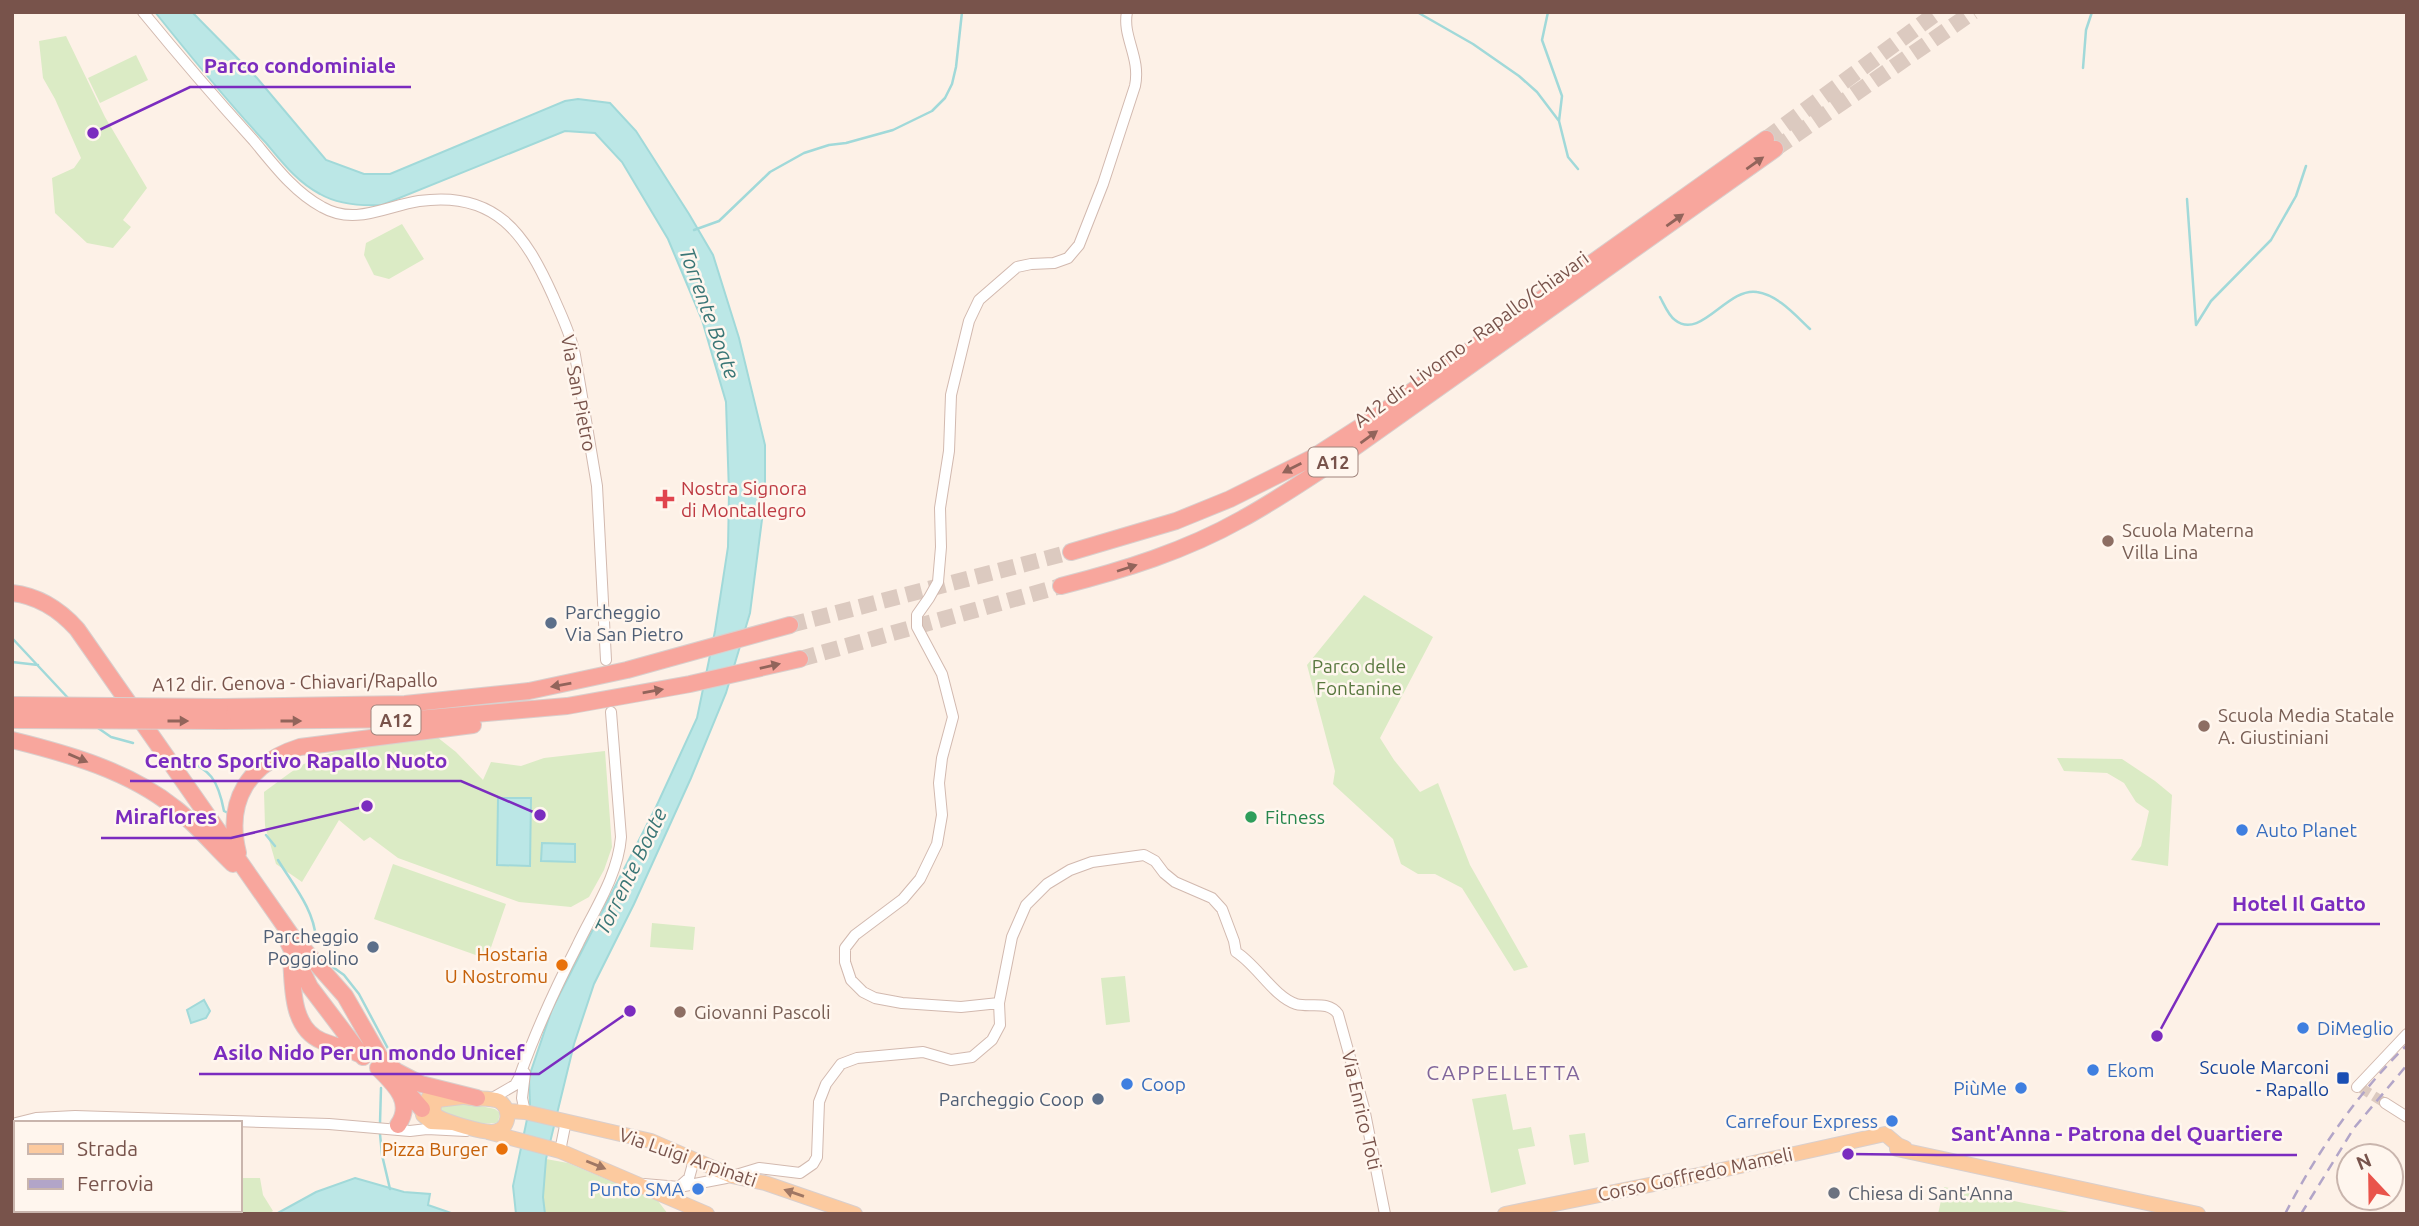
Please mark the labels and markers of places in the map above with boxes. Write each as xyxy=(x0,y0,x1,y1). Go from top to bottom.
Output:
callout: Parco condominiale xyxy=(190,45,411,87)
place label: Nostra Signora di Montallegro xyxy=(681,477,807,521)
marker: Nostra Signora di Montallegro xyxy=(655,489,675,509)
place label: Scuola Materna Villa Lina xyxy=(2122,519,2254,563)
marker: Scuola Materna Villa Lina xyxy=(2100,533,2116,549)
place label: Parcheggio Via San Pietro xyxy=(565,601,684,645)
marker: Parcheggio Via San Pietro xyxy=(543,615,559,631)
place label: Scuola Media Statale A. Giustiniani xyxy=(2218,704,2395,748)
marker: Scuola Media Statale A. Giustiniani xyxy=(2196,718,2212,734)
callout: Centro Sportivo Rapallo Nuoto xyxy=(130,739,461,781)
callout: Miraflores xyxy=(101,796,231,838)
place label: Fitness xyxy=(1265,806,1325,828)
marker: Fitness xyxy=(1243,809,1259,825)
place label: Auto Planet xyxy=(2256,819,2358,841)
marker: Auto Planet xyxy=(2234,822,2250,838)
callout: Hotel Il Gatto xyxy=(2218,882,2380,924)
place label: Parcheggio Poggiolino xyxy=(263,925,359,969)
marker: Parcheggio Poggiolino xyxy=(365,939,381,955)
place label: Hostaria U Nostromu xyxy=(445,943,548,987)
marker: Hostaria U Nostromu xyxy=(554,957,570,973)
place label: Giovanni Pascoli xyxy=(694,1001,831,1023)
marker: Giovanni Pascoli xyxy=(672,1004,688,1020)
place label: DiMeglio xyxy=(2317,1017,2394,1039)
marker: DiMeglio xyxy=(2295,1020,2311,1036)
callout: Asilo Nido Per un mondo Unicef xyxy=(199,1032,539,1074)
place label: Scuole Marconi - Rapallo xyxy=(2200,1056,2329,1100)
place label: Ekom xyxy=(2107,1059,2154,1081)
marker: Ekom xyxy=(2085,1062,2101,1078)
marker: Scuole Marconi - Rapallo xyxy=(2335,1070,2351,1086)
place label: Coop xyxy=(1141,1073,1186,1095)
marker: Coop xyxy=(1119,1076,1135,1092)
place label: PiùMe xyxy=(1953,1077,2007,1099)
marker: PiùMe xyxy=(2013,1080,2029,1096)
place label: Parcheggio Coop xyxy=(939,1088,1084,1110)
marker: Parcheggio Coop xyxy=(1090,1091,1106,1107)
place label: Carrefour Express xyxy=(1725,1110,1878,1132)
marker: Carrefour Express xyxy=(1884,1113,1900,1129)
callout: Sant'Anna - Patrona del Quartiere xyxy=(1937,1113,2297,1155)
place label: Pizza Burger xyxy=(382,1138,488,1160)
marker: Pizza Burger xyxy=(494,1141,510,1157)
place label: Punto SMA xyxy=(589,1178,685,1200)
marker: Punto SMA xyxy=(690,1181,706,1197)
place label: Chiesa di Sant'Anna xyxy=(1848,1182,2013,1204)
marker: Chiesa di Sant'Anna xyxy=(1826,1185,1842,1201)

